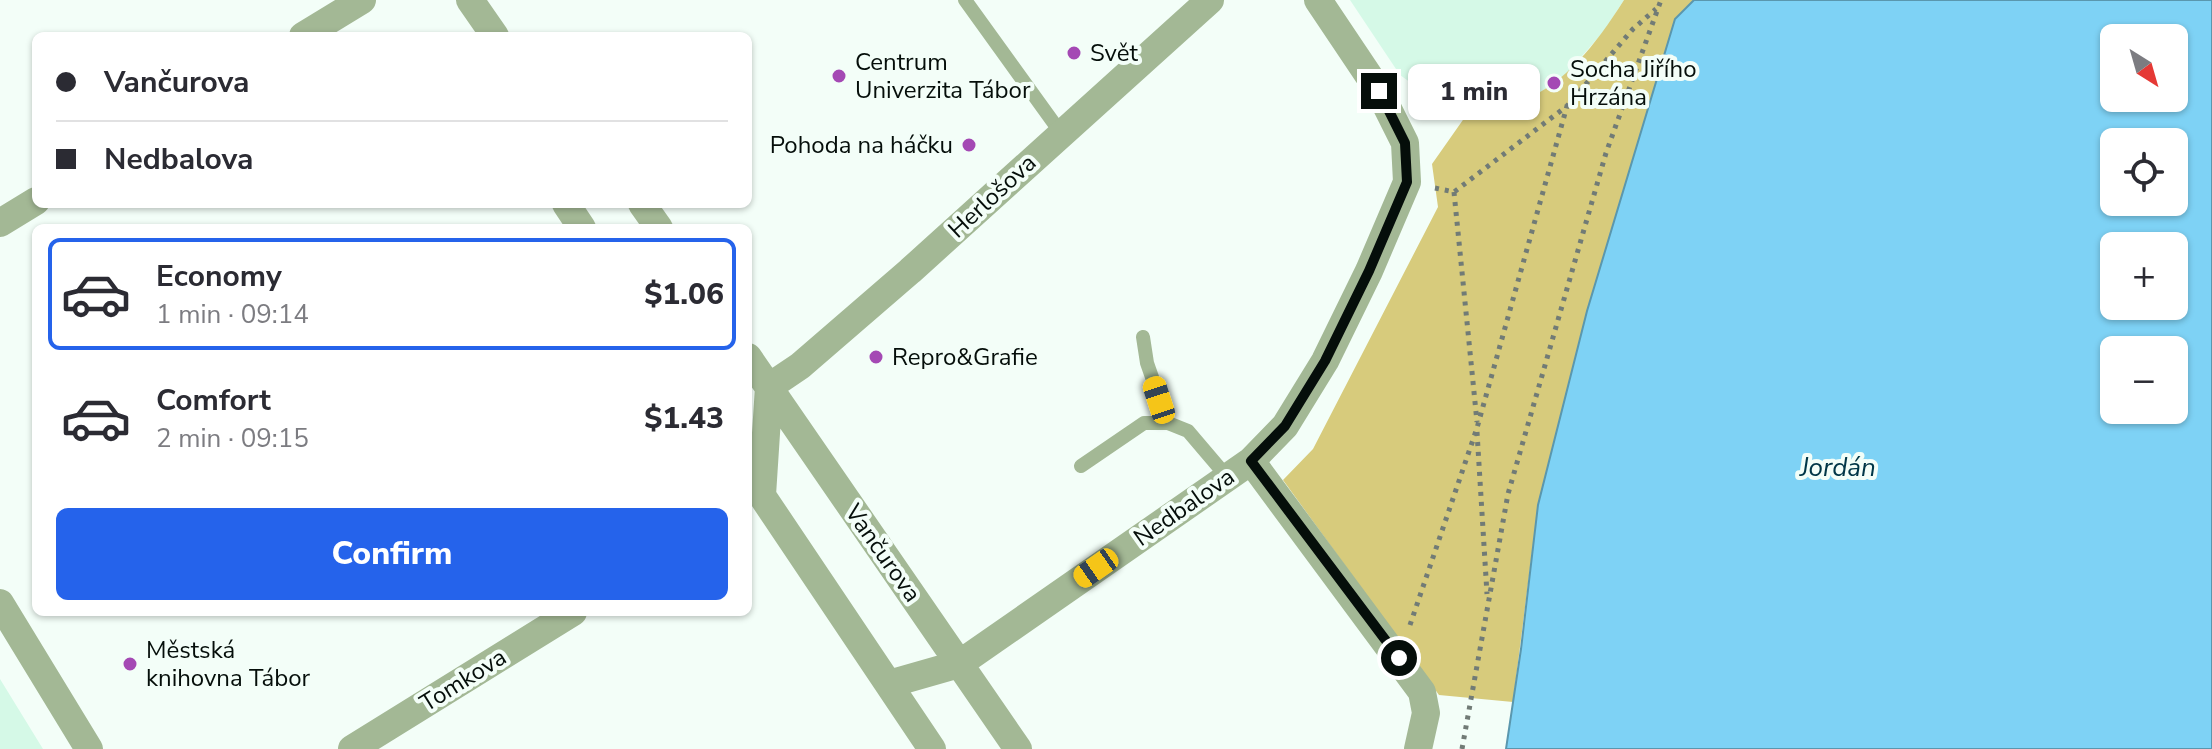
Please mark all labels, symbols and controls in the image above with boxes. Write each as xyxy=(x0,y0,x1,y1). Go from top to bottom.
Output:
north arrow xyxy=(2100,24,2188,112)
map controls xyxy=(2100,24,2188,424)
place label: Svět xyxy=(1090,37,1139,69)
marker: Svět xyxy=(1065,44,1083,62)
place label: Centrum Univerzita Tábor xyxy=(855,46,1031,106)
place label: Socha Jiřího Hrzána xyxy=(1570,53,1697,113)
text: Vančurova xyxy=(104,62,250,103)
callout: 1 min xyxy=(1407,63,1539,119)
marker: Centrum Univerzita Tábor xyxy=(830,67,848,85)
route end xyxy=(1361,73,1397,109)
text: 1 min xyxy=(1440,74,1508,109)
marker: Socha Jiřího Hrzána xyxy=(1545,74,1563,92)
button: locate xyxy=(2100,128,2188,216)
place label: Pohoda na háčku xyxy=(770,129,953,161)
marker: Pohoda na háčku xyxy=(960,136,978,154)
text: Nedbalova xyxy=(104,139,253,180)
street label: Herlošova xyxy=(941,147,1043,245)
button: + xyxy=(2100,232,2188,320)
text: Economy xyxy=(156,256,282,297)
icon: car xyxy=(60,258,132,330)
text: $1.06 xyxy=(644,274,724,315)
text: 1 min · 09:14 xyxy=(156,297,309,332)
button: − xyxy=(2100,336,2188,424)
place label: Repro&Grafie xyxy=(892,341,1038,373)
marker: Repro&Grafie xyxy=(867,348,885,366)
car xyxy=(1140,373,1178,427)
text: Comfort xyxy=(156,380,271,421)
icon: car xyxy=(60,382,132,454)
text: $1.43 xyxy=(644,398,724,439)
text: 2 min · 09:15 xyxy=(156,421,309,456)
water label: Jordán xyxy=(1798,450,1876,485)
street label: Nedbalova xyxy=(1127,461,1241,553)
street label: Vančurova xyxy=(837,497,928,608)
button: Confirm xyxy=(56,508,728,600)
car xyxy=(1069,544,1123,592)
place label: Městská knihovna Tábor xyxy=(146,634,311,694)
route start xyxy=(1381,640,1417,676)
street label: Tomkova xyxy=(414,641,512,719)
marker: Městská knihovna Tábor xyxy=(121,655,139,673)

